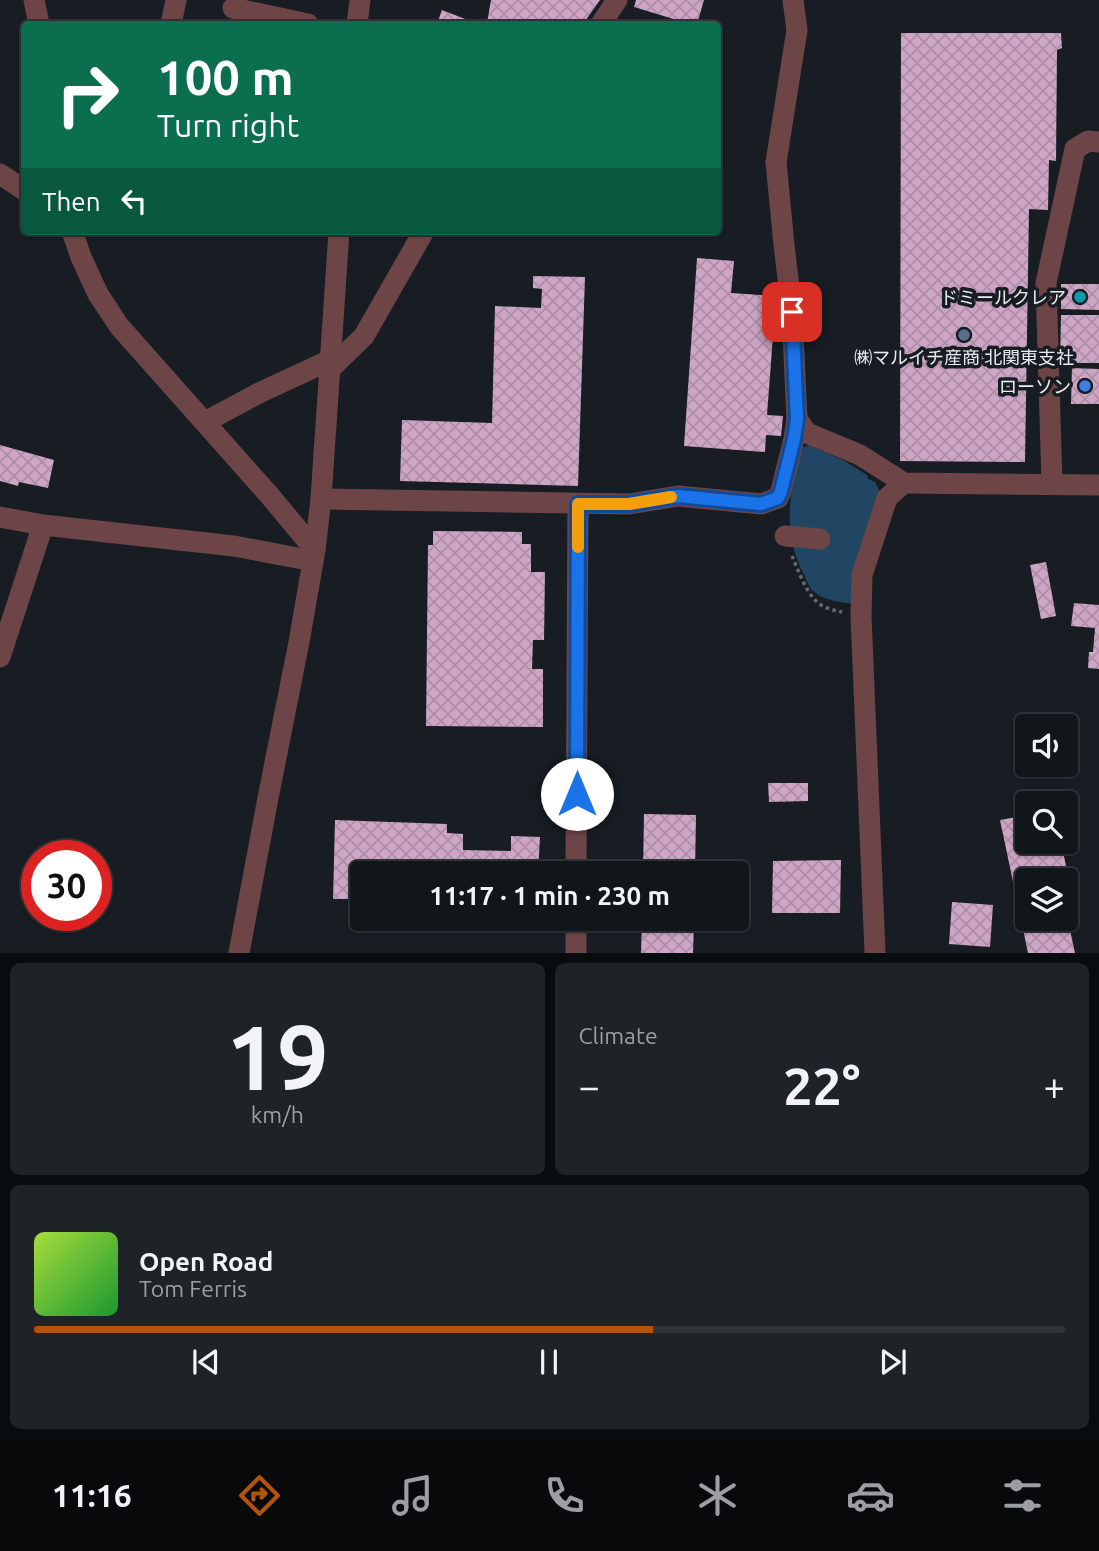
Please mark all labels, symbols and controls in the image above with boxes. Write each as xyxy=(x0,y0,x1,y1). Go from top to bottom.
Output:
icon: right xyxy=(42,49,133,140)
text: 100 m xyxy=(157,49,294,104)
text: Turn right xyxy=(157,107,299,143)
icon: left xyxy=(115,182,153,220)
text: Then xyxy=(42,187,101,216)
pin xyxy=(762,282,822,342)
place label: ドミールクレア xyxy=(940,287,1066,307)
marker: ドミールクレア xyxy=(1072,289,1088,305)
icon: arrive xyxy=(773,293,811,331)
marker: ㈱マルイチ産商 北関東支社 xyxy=(956,327,972,343)
place label: ㈱マルイチ産商 北関東支社 xyxy=(854,347,1074,367)
place label: ローソン xyxy=(999,376,1071,396)
marker: ローソン xyxy=(1077,378,1093,394)
map controls xyxy=(1015,714,1078,931)
button: sound xyxy=(1015,714,1078,777)
position arrow xyxy=(540,757,614,831)
button: search xyxy=(1015,791,1078,854)
speed limit sign: 30 xyxy=(21,840,112,931)
button: layers xyxy=(1015,868,1078,931)
text: 11:17 · 1 min · 230 m xyxy=(429,881,670,910)
text: 19 xyxy=(226,1005,329,1107)
text: Climate xyxy=(579,1023,658,1048)
text: 22° xyxy=(783,1057,860,1115)
text: − xyxy=(579,1065,600,1107)
text: + xyxy=(1044,1065,1065,1107)
text: km/h xyxy=(251,1102,304,1127)
text: Open Road xyxy=(139,1247,273,1276)
text: Tom Ferris xyxy=(139,1276,247,1301)
icon: previous xyxy=(187,1343,225,1381)
icon: pause xyxy=(530,1343,568,1381)
icon: next xyxy=(874,1343,912,1381)
icon: directions xyxy=(235,1471,284,1520)
icon: music xyxy=(388,1471,437,1520)
icon: phone xyxy=(540,1471,589,1520)
icon: climate xyxy=(693,1471,742,1520)
icon: car xyxy=(846,1471,895,1520)
icon: filters xyxy=(998,1471,1047,1520)
text: 11:16 xyxy=(52,1477,132,1513)

